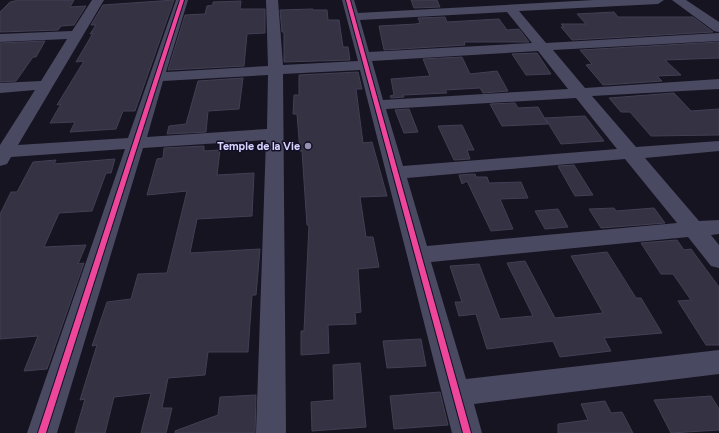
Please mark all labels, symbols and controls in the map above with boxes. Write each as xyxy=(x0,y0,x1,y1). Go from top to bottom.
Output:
place label: Temple de la Vie xyxy=(217,140,300,153)
marker: Temple de la Vie xyxy=(303,141,313,151)

